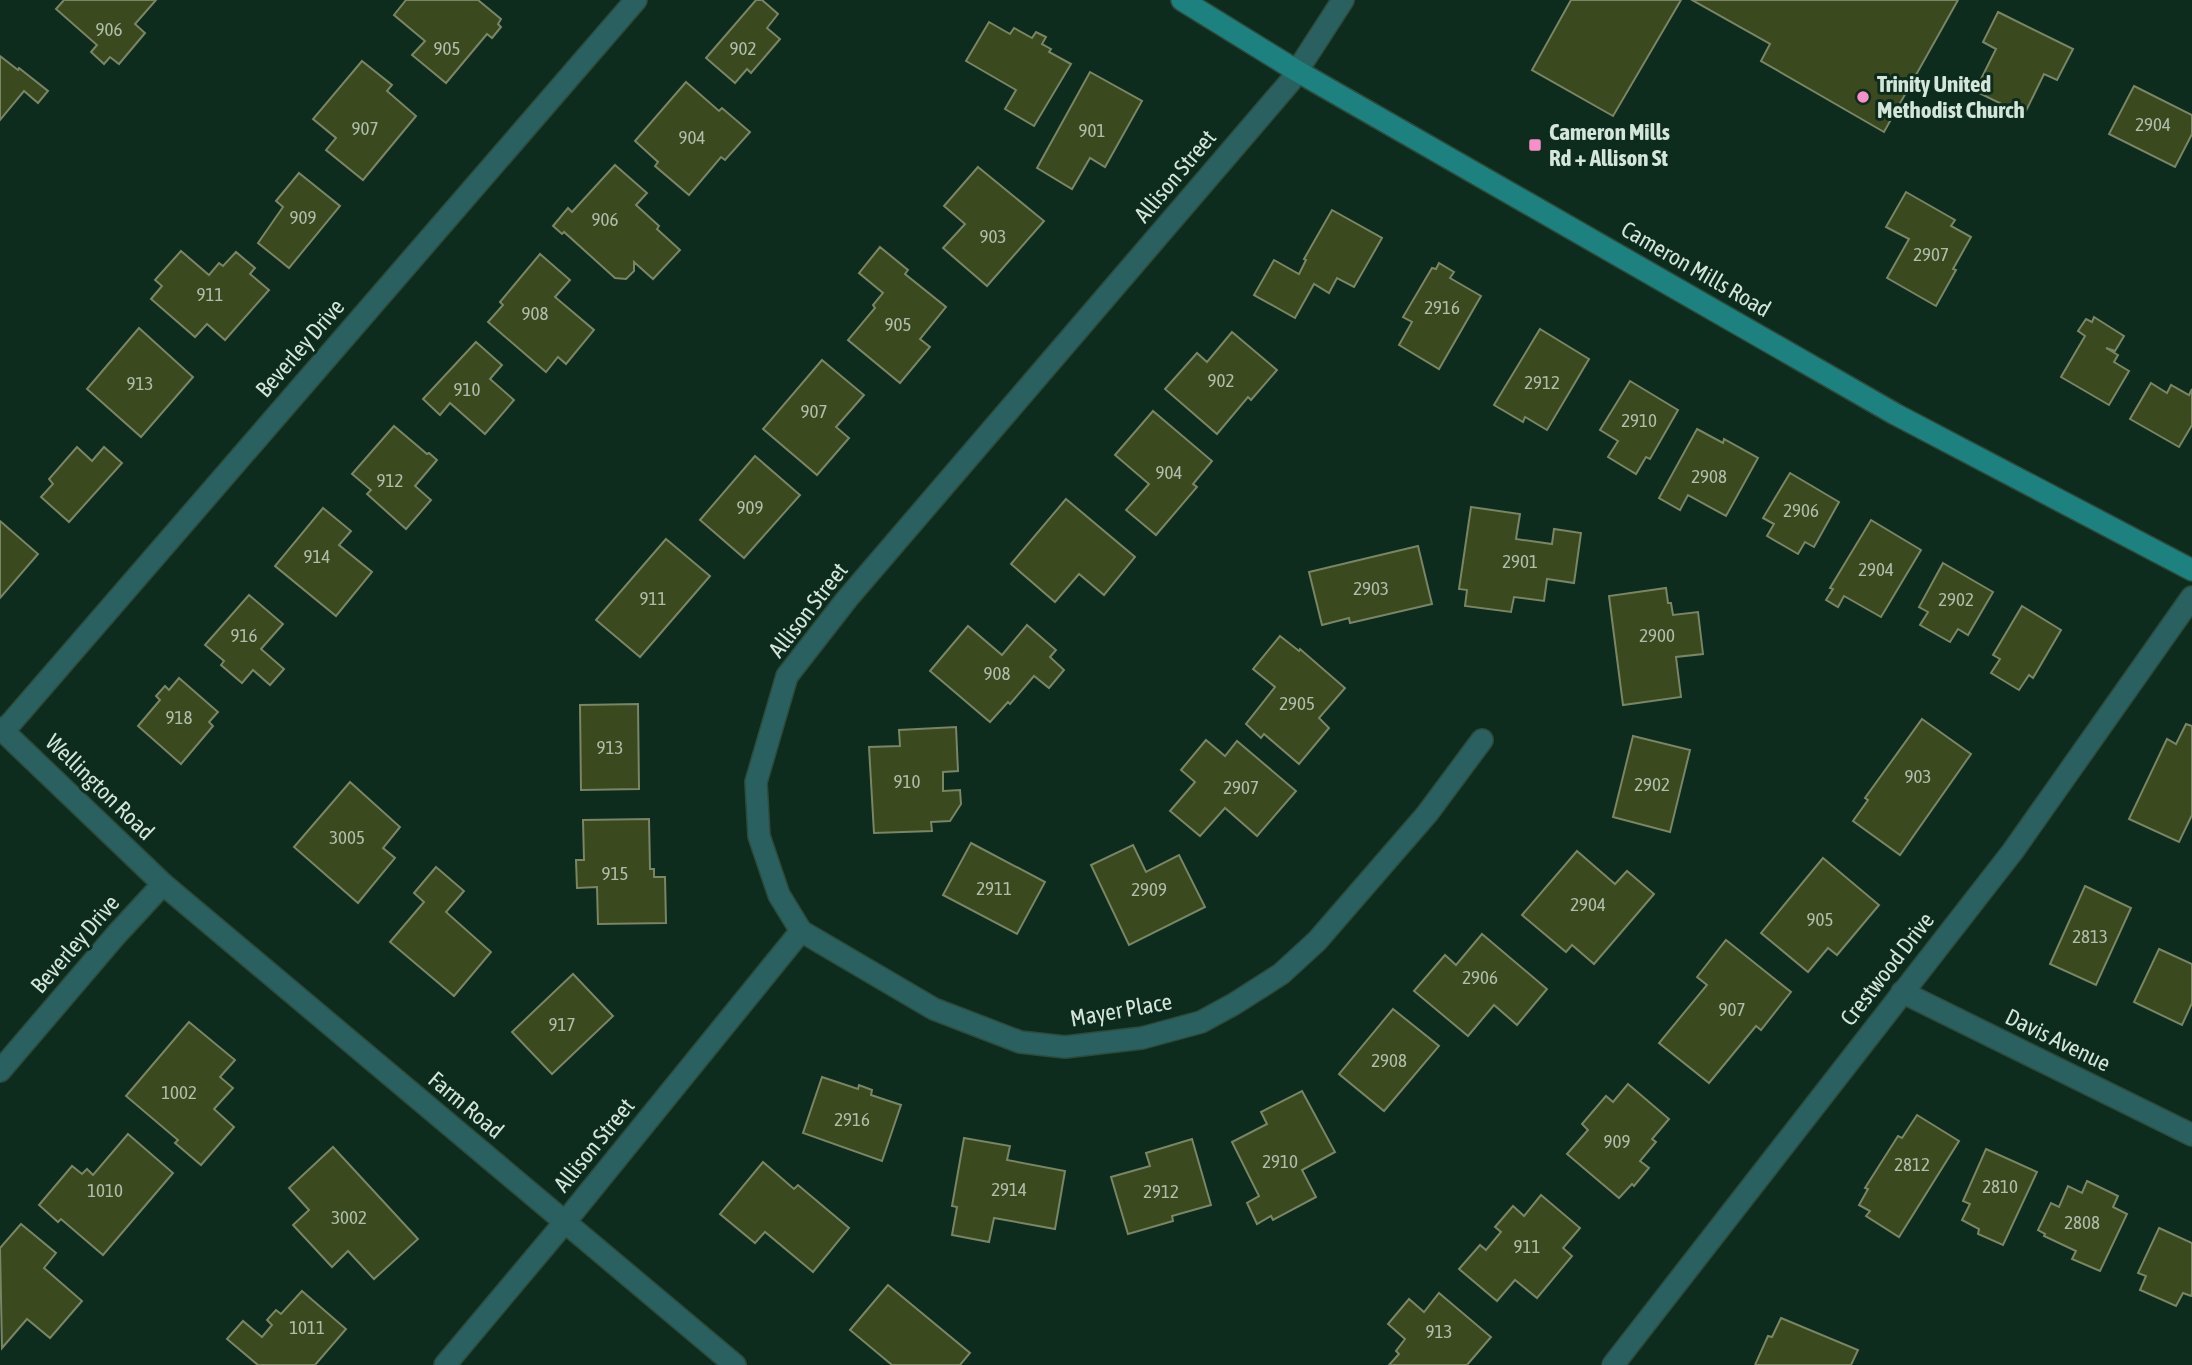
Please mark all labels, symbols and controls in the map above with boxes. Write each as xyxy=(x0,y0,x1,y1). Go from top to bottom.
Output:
house number: 906 xyxy=(96,18,122,40)
house number: 905 xyxy=(434,37,460,59)
house number: 902 xyxy=(730,37,756,59)
place label: Trinity United Methodist Church xyxy=(1877,71,2025,123)
marker: Trinity United Methodist Church xyxy=(1855,89,1871,105)
house number: 2904 xyxy=(2135,113,2171,135)
house number: 907 xyxy=(352,117,378,139)
house number: 901 xyxy=(1079,119,1105,141)
place label: Cameron Mills Rd + Allison St xyxy=(1549,119,1670,171)
street label: Allison Street xyxy=(1129,125,1221,227)
house number: 904 xyxy=(679,126,705,148)
marker: Cameron Mills Rd + Allison St xyxy=(1527,137,1543,153)
house number: 909 xyxy=(290,206,316,228)
house number: 906 xyxy=(592,208,618,230)
street label: Cameron Mills Road xyxy=(1617,216,1775,322)
house number: 903 xyxy=(980,225,1006,247)
house number: 2907 xyxy=(1913,243,1949,265)
house number: 911 xyxy=(197,283,223,305)
street label: Beverley Drive xyxy=(251,294,349,402)
house number: 2916 xyxy=(1424,296,1460,318)
house number: 908 xyxy=(522,302,548,324)
house number: 905 xyxy=(885,313,911,335)
house number: 902 xyxy=(1208,369,1234,391)
house number: 2912 xyxy=(1524,371,1560,393)
house number: 913 xyxy=(127,372,153,394)
house number: 910 xyxy=(454,378,480,400)
house number: 907 xyxy=(801,400,827,422)
house number: 2910 xyxy=(1621,409,1657,431)
house number: 904 xyxy=(1156,461,1182,483)
house number: 2908 xyxy=(1691,465,1727,487)
house number: 912 xyxy=(377,469,403,491)
house number: 909 xyxy=(737,496,763,518)
house number: 2906 xyxy=(1783,499,1819,521)
house number: 914 xyxy=(304,545,330,567)
house number: 2901 xyxy=(1502,550,1538,572)
street label: Allison Street xyxy=(763,558,853,662)
house number: 2904 xyxy=(1858,558,1894,580)
house number: 2903 xyxy=(1353,577,1389,599)
house number: 911 xyxy=(640,587,666,609)
house number: 2902 xyxy=(1938,588,1974,610)
house number: 916 xyxy=(231,624,257,646)
house number: 2900 xyxy=(1639,624,1675,646)
house number: 908 xyxy=(984,662,1010,684)
house number: 2905 xyxy=(1279,692,1315,714)
house number: 918 xyxy=(166,706,192,728)
street label: Wellington Road xyxy=(40,729,160,845)
house number: 913 xyxy=(597,736,623,758)
house number: 903 xyxy=(1905,765,1931,787)
house number: 910 xyxy=(894,770,920,792)
house number: 2902 xyxy=(1634,773,1670,795)
house number: 2907 xyxy=(1223,776,1259,798)
house number: 3005 xyxy=(329,826,365,848)
house number: 915 xyxy=(602,862,628,884)
house number: 2911 xyxy=(976,877,1012,899)
house number: 2909 xyxy=(1131,878,1167,900)
street label: Beverley Drive xyxy=(26,890,124,998)
house number: 2904 xyxy=(1570,893,1606,915)
street label: Crestwood Drive xyxy=(1835,907,1939,1031)
house number: 905 xyxy=(1807,908,1833,930)
house number: 2813 xyxy=(2072,925,2108,947)
house number: 2906 xyxy=(1462,966,1498,988)
street label: Mayer Place xyxy=(1068,988,1174,1032)
house number: 907 xyxy=(1719,998,1745,1020)
street label: Davis Avenue xyxy=(2001,1003,2115,1077)
house number: 917 xyxy=(549,1013,575,1035)
house number: 2908 xyxy=(1371,1049,1407,1071)
street label: Farm Road xyxy=(423,1066,509,1144)
house number: 1002 xyxy=(161,1081,197,1103)
street label: Allison Street xyxy=(549,1093,639,1197)
house number: 2916 xyxy=(834,1108,870,1130)
house number: 909 xyxy=(1604,1130,1630,1152)
house number: 2910 xyxy=(1262,1150,1298,1172)
house number: 2812 xyxy=(1894,1153,1930,1175)
house number: 2810 xyxy=(1982,1175,2018,1197)
house number: 2914 xyxy=(991,1178,1027,1200)
house number: 1010 xyxy=(87,1179,123,1201)
house number: 2912 xyxy=(1143,1180,1179,1202)
house number: 3002 xyxy=(331,1206,367,1228)
house number: 2808 xyxy=(2064,1211,2100,1233)
house number: 911 xyxy=(1514,1235,1540,1257)
house number: 1011 xyxy=(289,1316,325,1338)
house number: 913 xyxy=(1426,1320,1452,1342)

